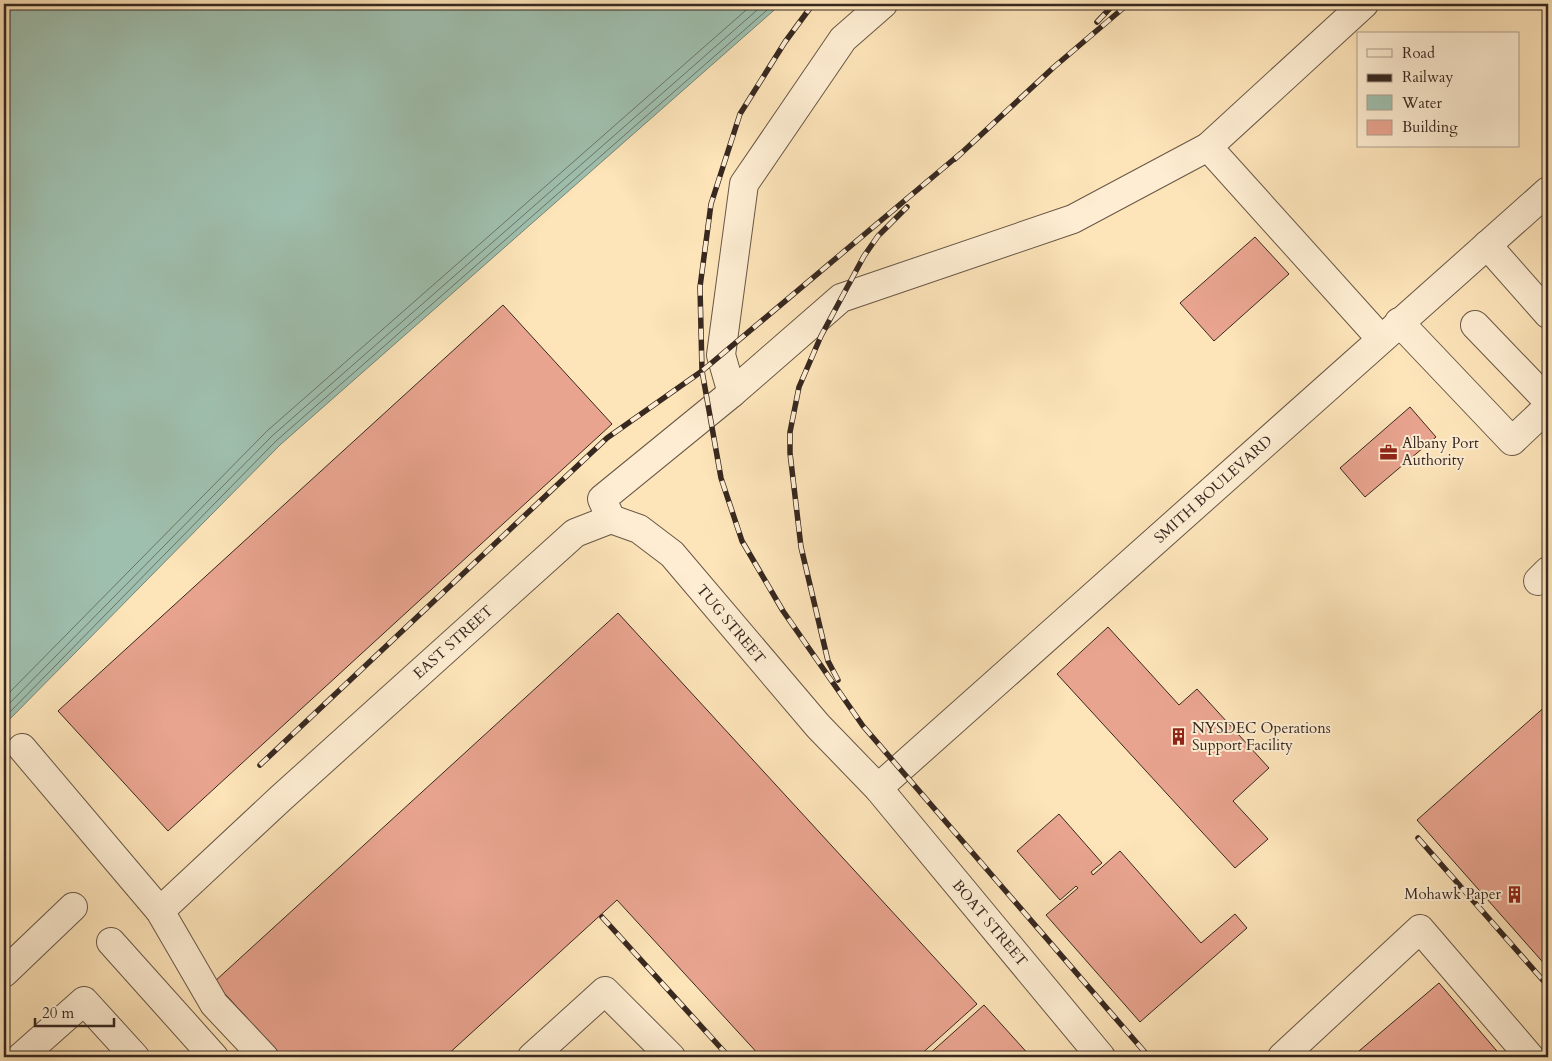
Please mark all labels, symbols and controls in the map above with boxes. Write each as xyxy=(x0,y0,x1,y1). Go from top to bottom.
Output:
legend xyxy=(1357,32,1520,148)
text: Road xyxy=(1402,43,1435,63)
text: Railway xyxy=(1402,67,1453,87)
text: Water xyxy=(1401,93,1443,113)
text: Building xyxy=(1402,117,1458,137)
street label: SMITH BOULEVARD xyxy=(1150,431,1276,547)
place label: Albany Port Authority xyxy=(1402,433,1479,470)
office icon: Albany Port Authority xyxy=(1378,442,1398,462)
street label: TUG STREET xyxy=(692,580,770,668)
street label: EAST STREET xyxy=(409,601,497,683)
place label: NYSDEC Operations Support Facility xyxy=(1192,718,1331,755)
building icon: NYSDEC Operations Support Facility xyxy=(1168,727,1188,747)
street label: BOAT STREET xyxy=(948,875,1032,971)
place label: Mohawk Paper xyxy=(1404,884,1502,904)
building icon: Mohawk Paper xyxy=(1505,884,1525,904)
scale bar xyxy=(35,996,114,1028)
text: 20 m xyxy=(42,1003,74,1023)

